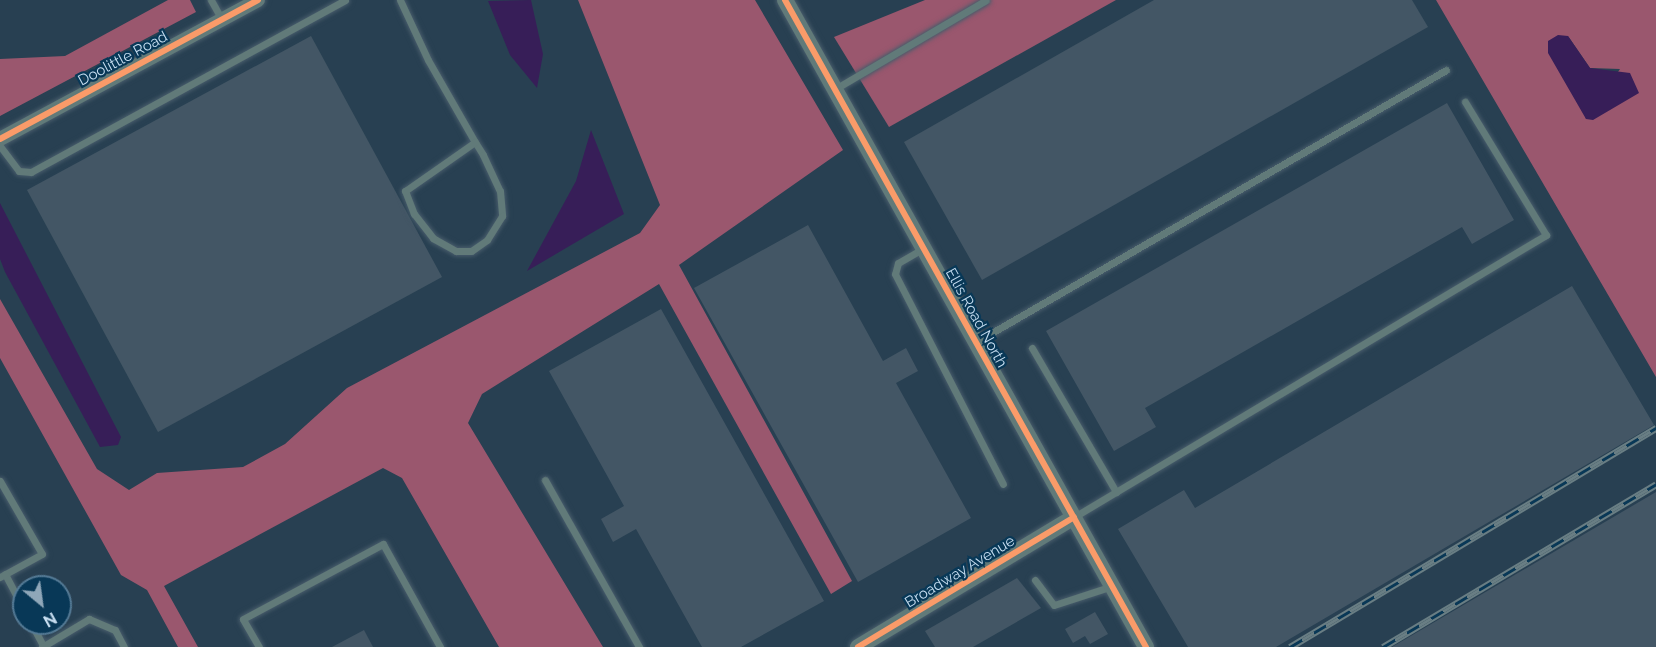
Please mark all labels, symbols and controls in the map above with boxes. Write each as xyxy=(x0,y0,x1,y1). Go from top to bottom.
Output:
street label: Doolittle Road xyxy=(75,28,171,90)
street label: Ellis Road North xyxy=(941,265,1011,371)
street label: Broadway Avenue xyxy=(901,532,1019,612)
north arrow xyxy=(12,575,72,635)
text: N xyxy=(40,608,60,631)

